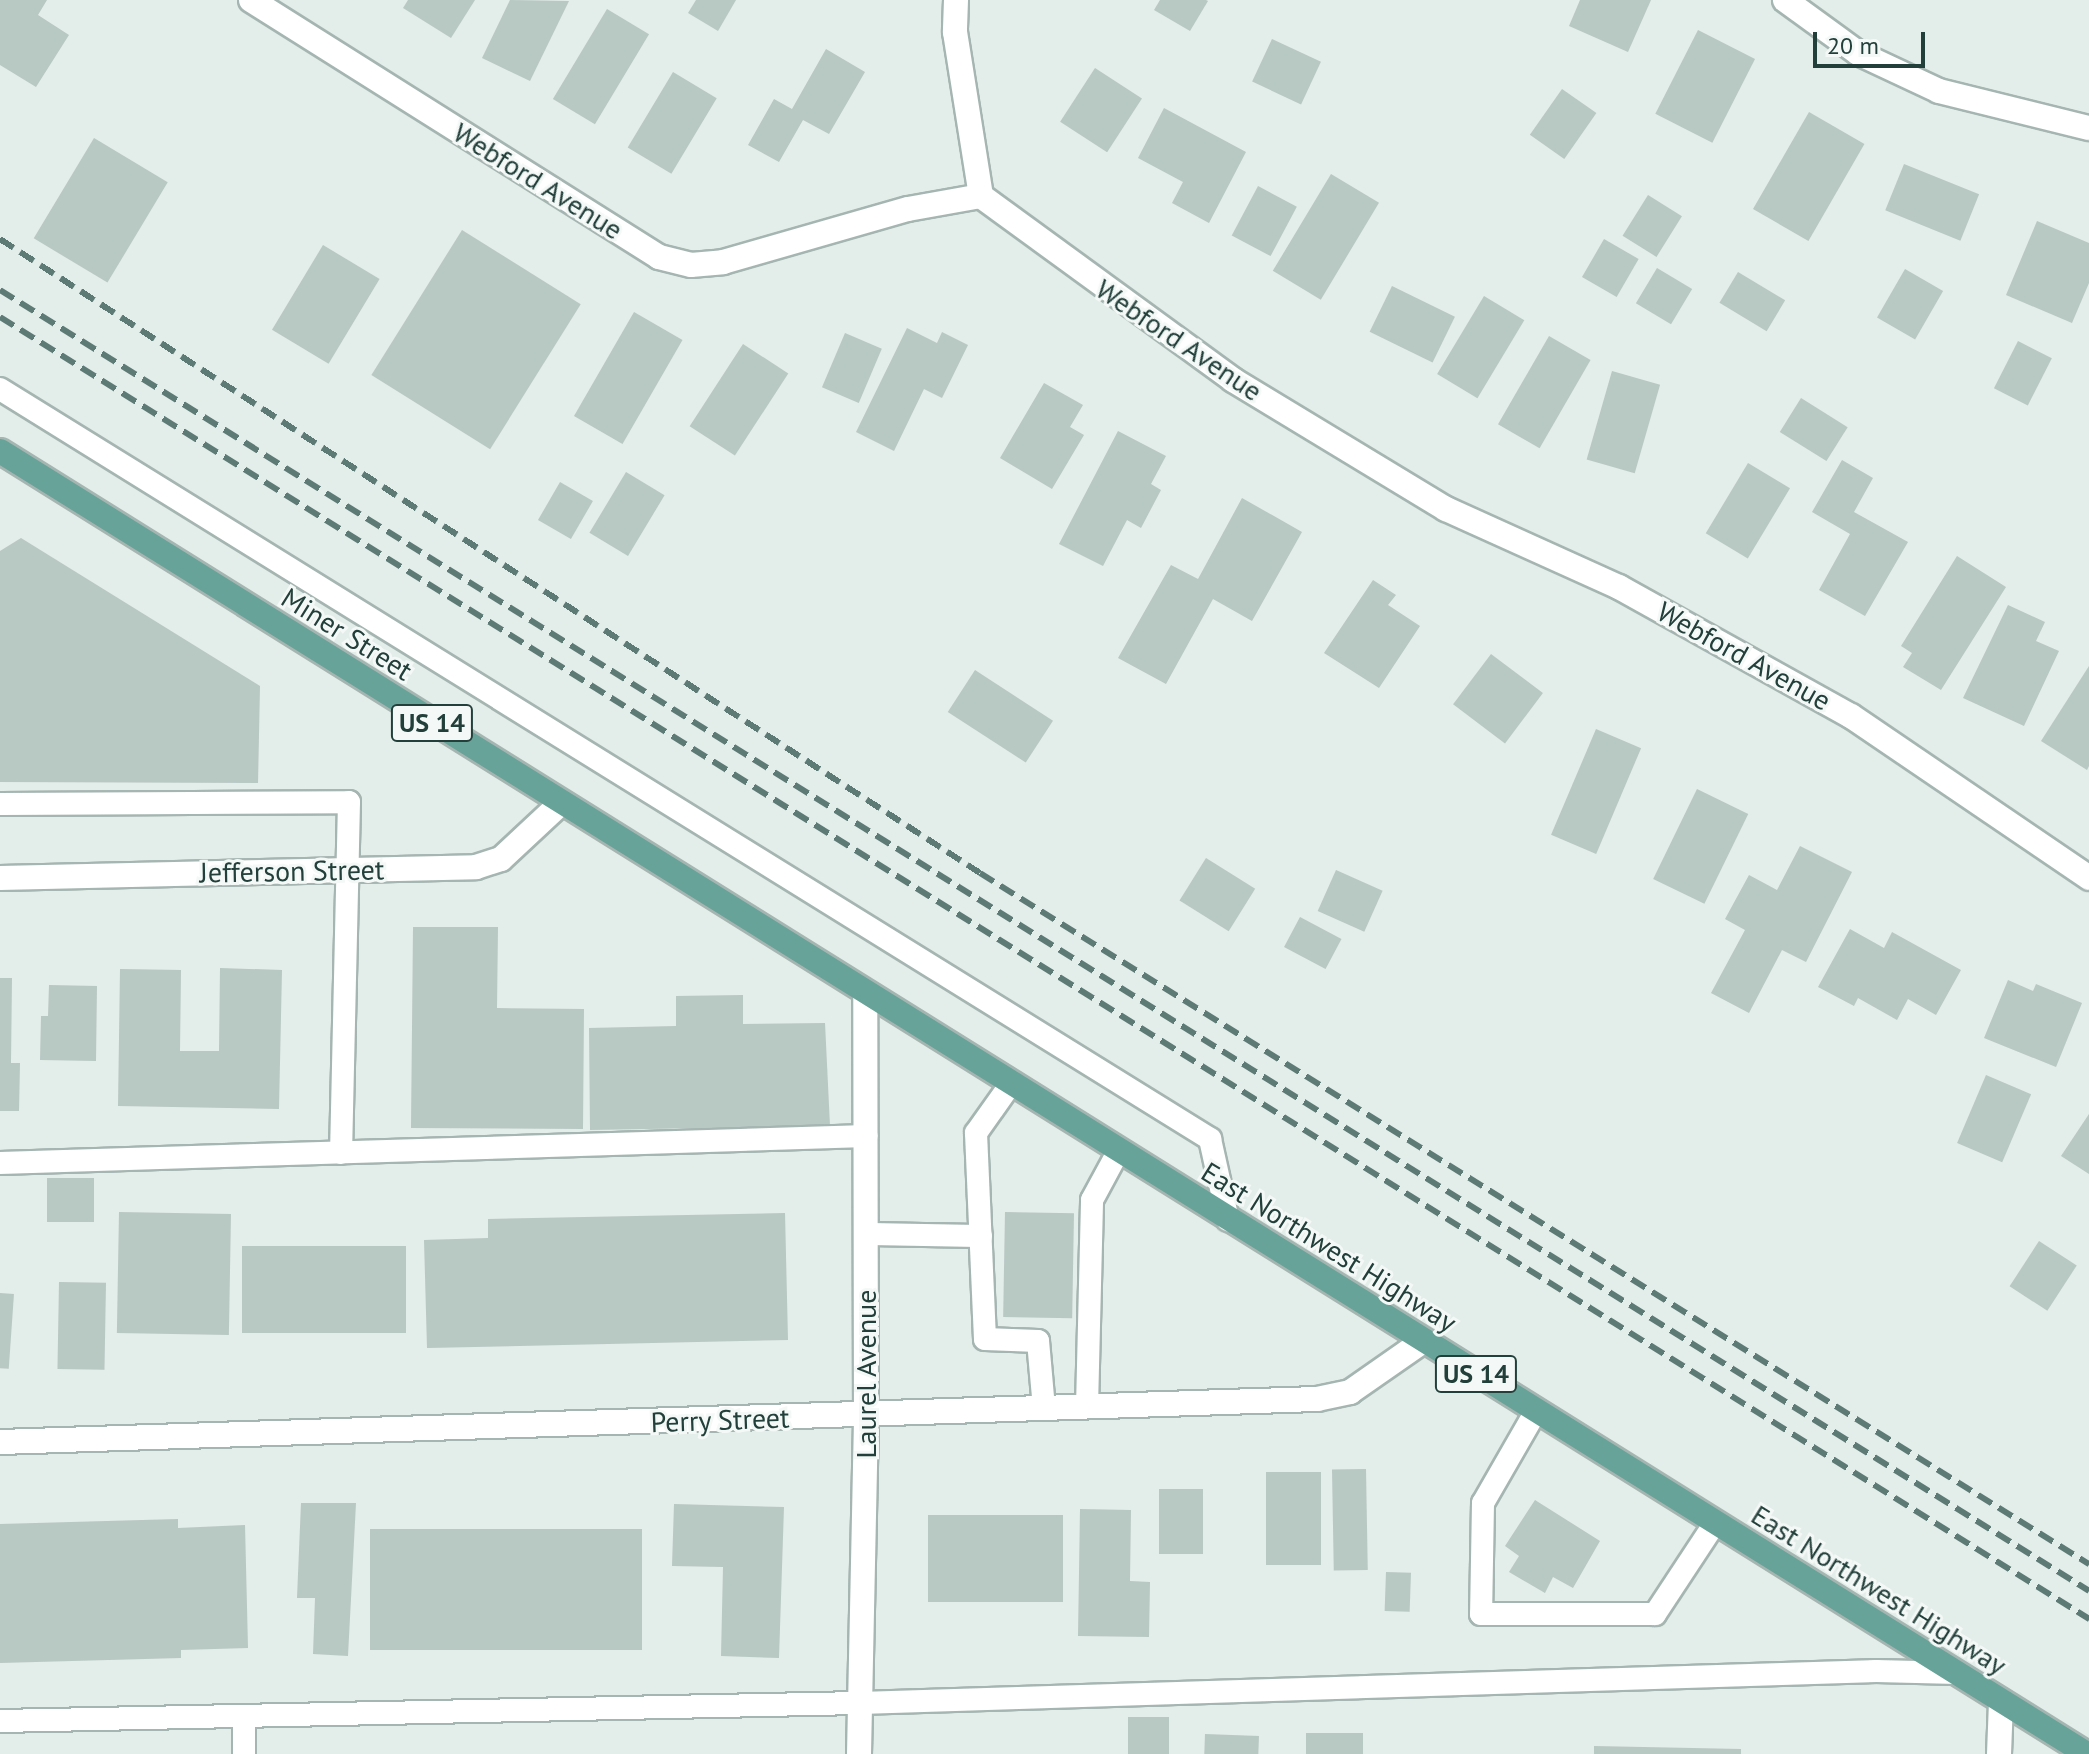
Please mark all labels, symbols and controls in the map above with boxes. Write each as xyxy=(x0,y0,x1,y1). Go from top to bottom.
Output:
scale bar xyxy=(1817,16,1929,66)
text: 20 m xyxy=(1827,30,1879,61)
street label: Webford Avenue xyxy=(447,115,629,247)
street label: Webford Avenue xyxy=(1089,272,1269,408)
street label: Miner Street xyxy=(275,581,419,687)
street label: Webford Avenue xyxy=(1651,594,1837,718)
road number: US 14 xyxy=(390,701,474,745)
street label: Jefferson Street xyxy=(199,853,385,889)
street label: East Northwest Highway xyxy=(1195,1155,1463,1339)
street label: Laurel Avenue xyxy=(849,1289,883,1459)
road number: US 14 xyxy=(1434,1352,1518,1396)
street label: Perry Street xyxy=(649,1401,791,1439)
street label: East Northwest Highway xyxy=(1745,1498,2013,1682)

